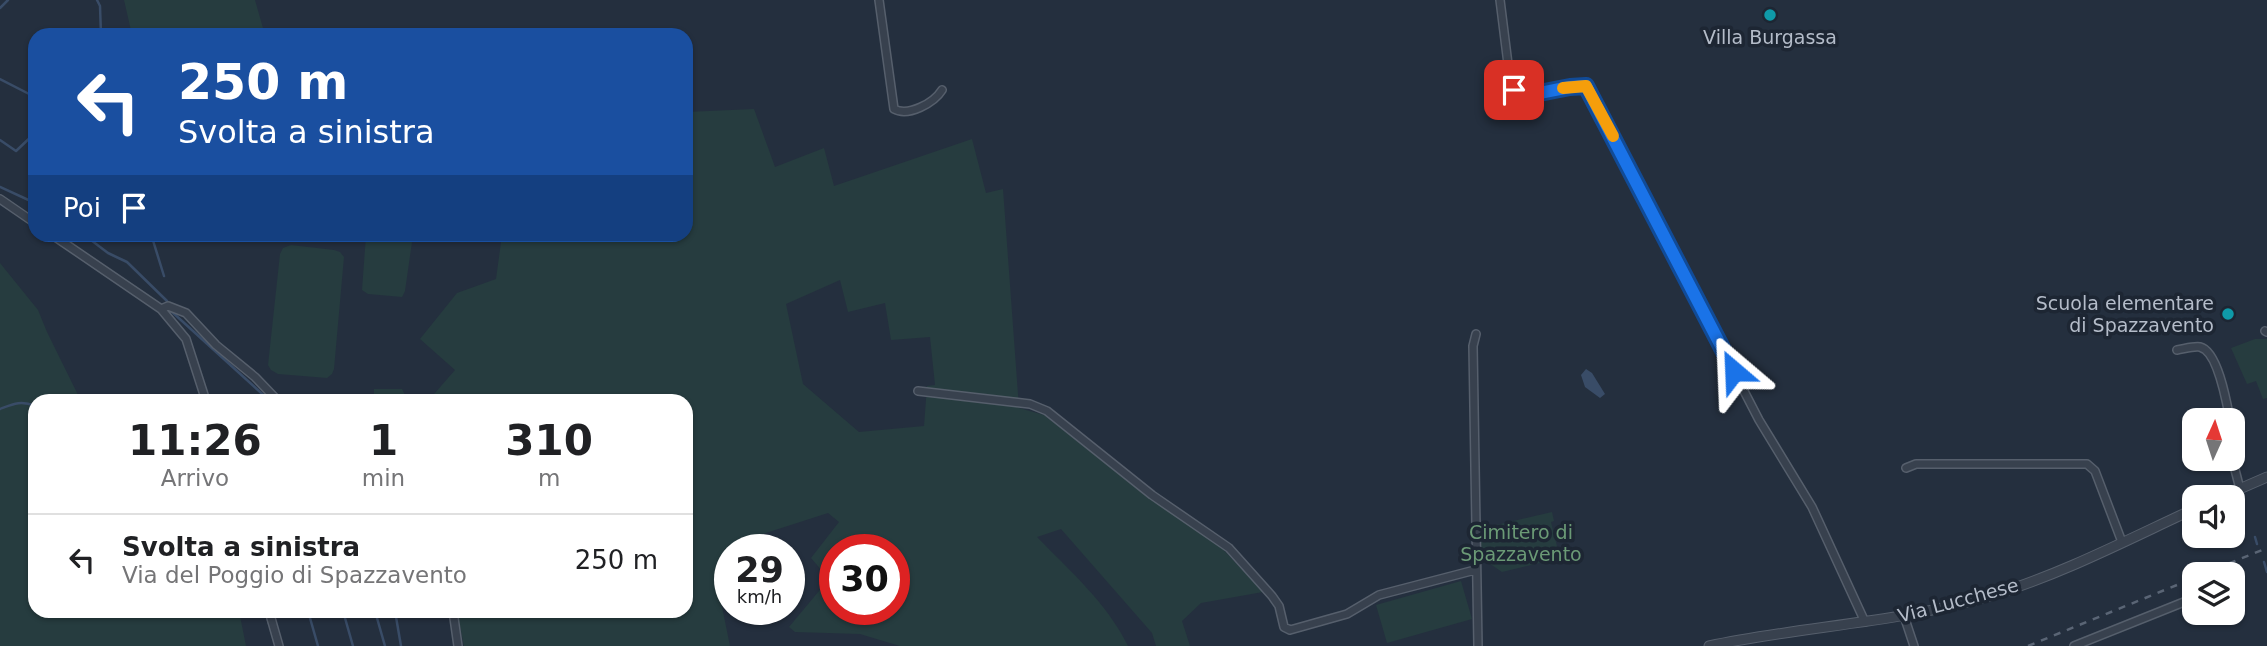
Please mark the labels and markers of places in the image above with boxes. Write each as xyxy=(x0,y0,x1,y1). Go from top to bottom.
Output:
marker: Villa Burgassa xyxy=(1762,7,1778,23)
place label: Villa Burgassa xyxy=(1703,26,1837,48)
pin xyxy=(1484,60,1544,120)
place label: Scuola elementare di Spazzavento xyxy=(2036,292,2214,336)
marker: Scuola elementare di Spazzavento xyxy=(2220,306,2236,322)

